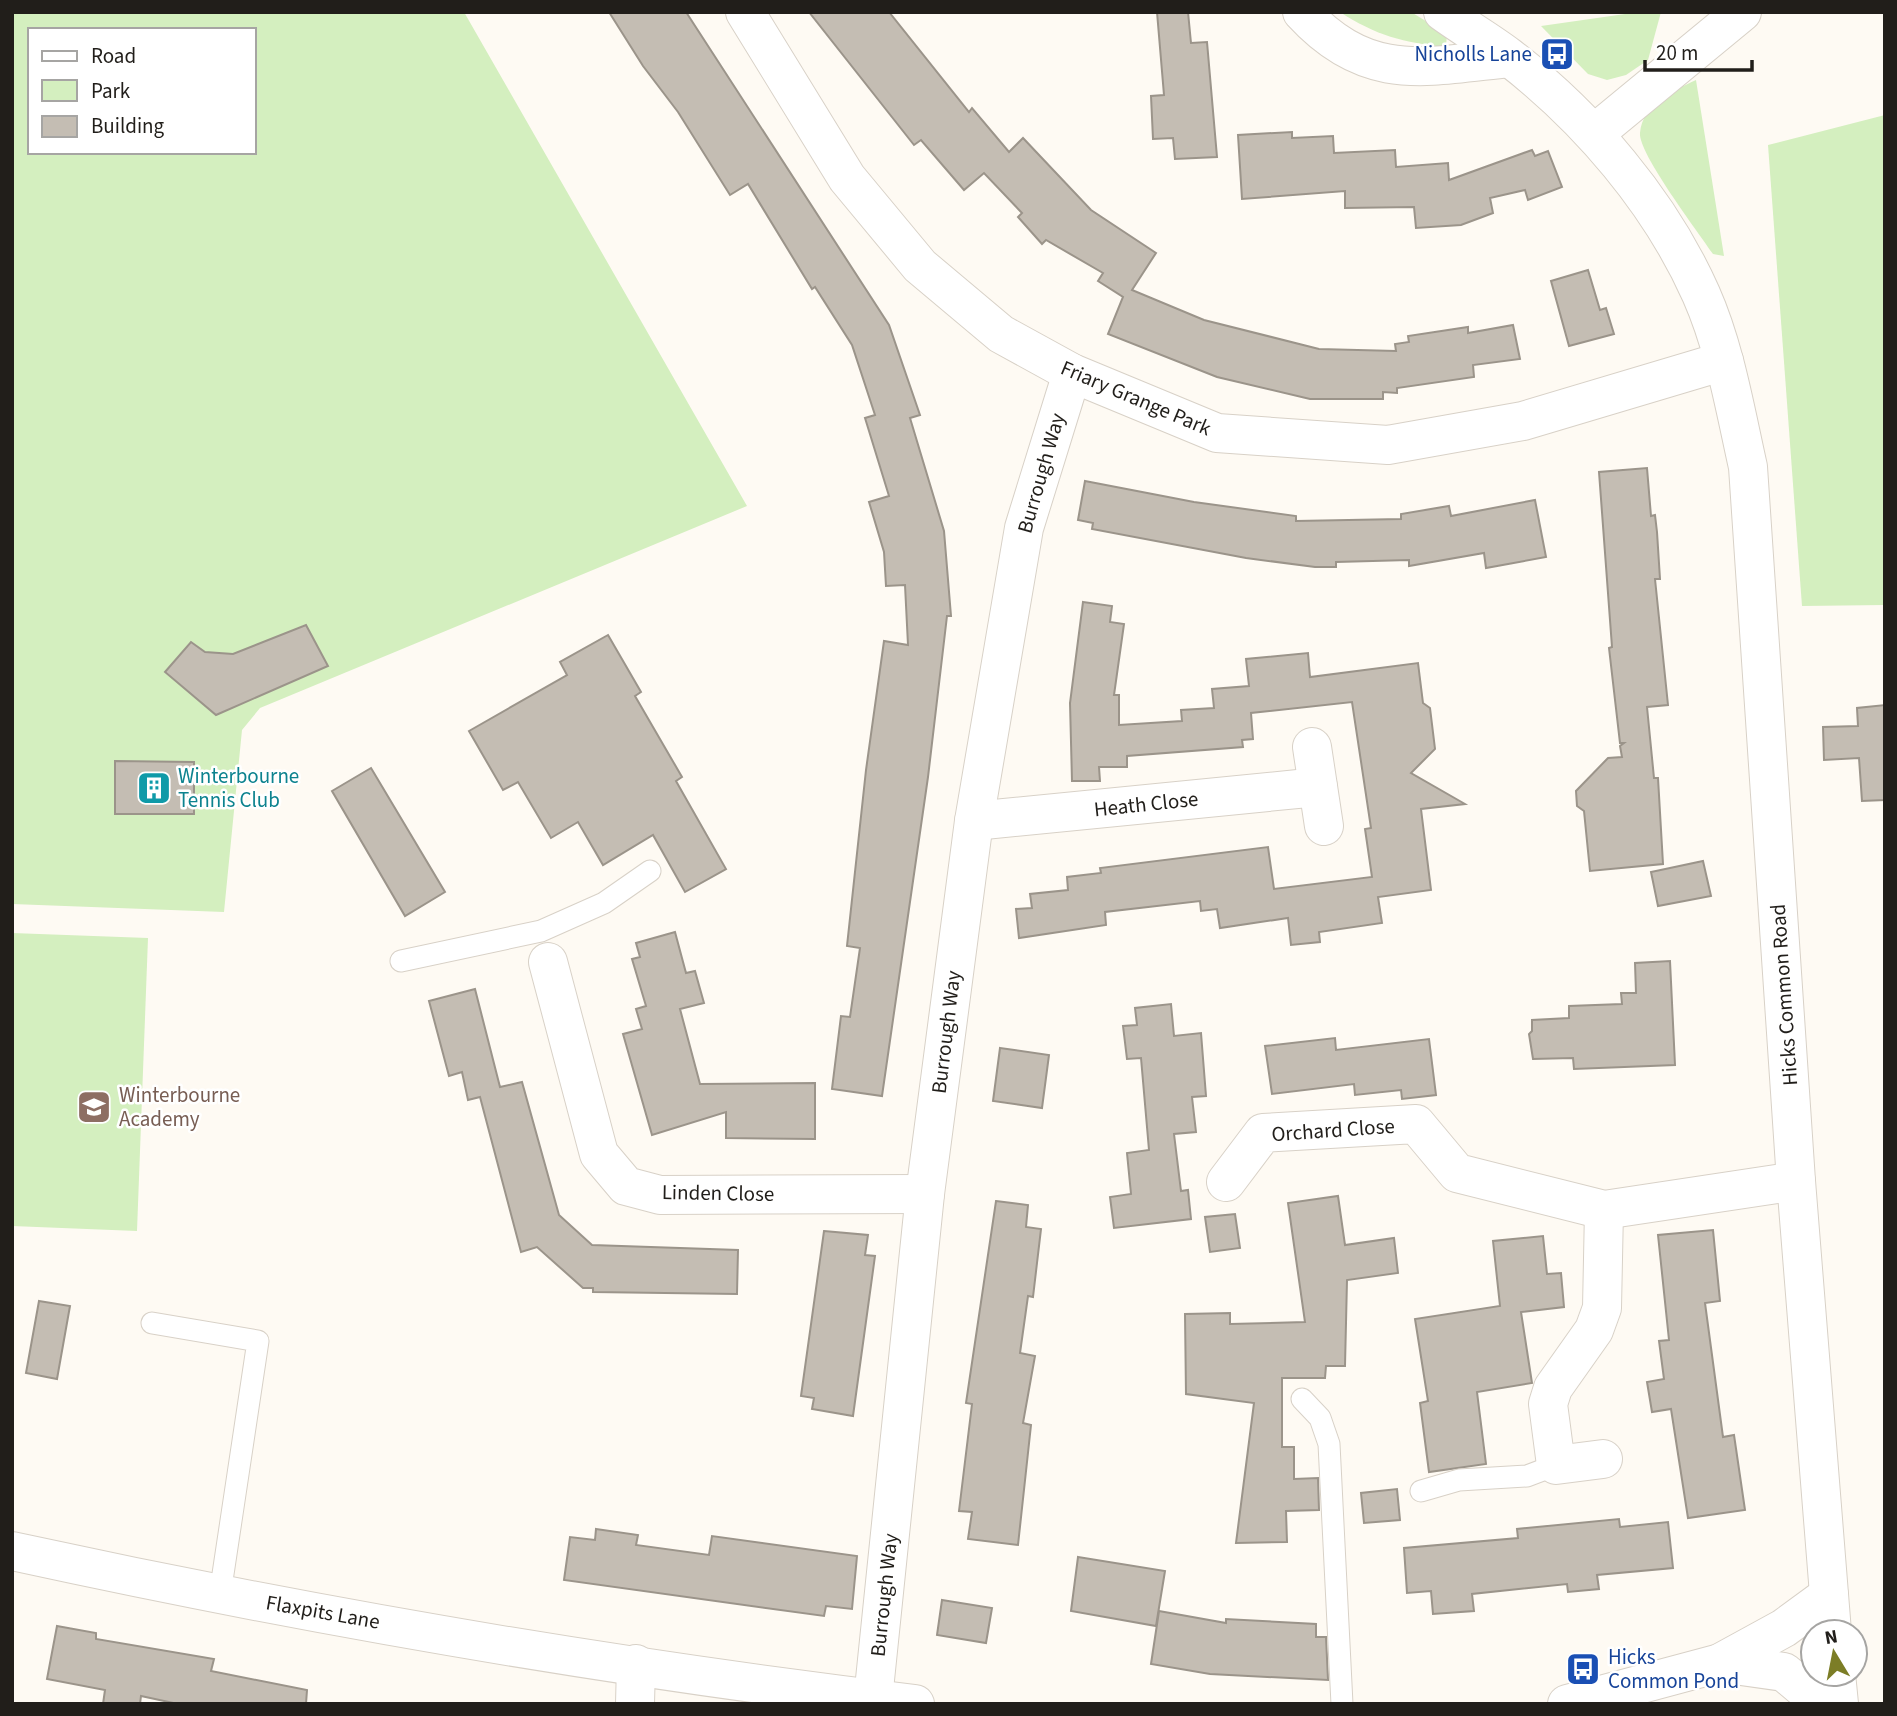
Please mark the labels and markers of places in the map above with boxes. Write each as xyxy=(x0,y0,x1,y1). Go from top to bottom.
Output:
bus stop icon: Nicholls Lane xyxy=(1538,35,1576,73)
place label: Nicholls Lane xyxy=(1414,39,1532,69)
place label: Winterbourne Tennis Club xyxy=(178,761,299,815)
building icon: Winterbourne Tennis Club xyxy=(135,769,173,807)
place label: Winterbourne Academy xyxy=(119,1080,240,1134)
school or university icon: Winterbourne Academy xyxy=(75,1088,113,1126)
place label: Hicks Common Pond xyxy=(1608,1642,1739,1696)
bus stop icon: Hicks Common Pond xyxy=(1564,1650,1602,1688)

